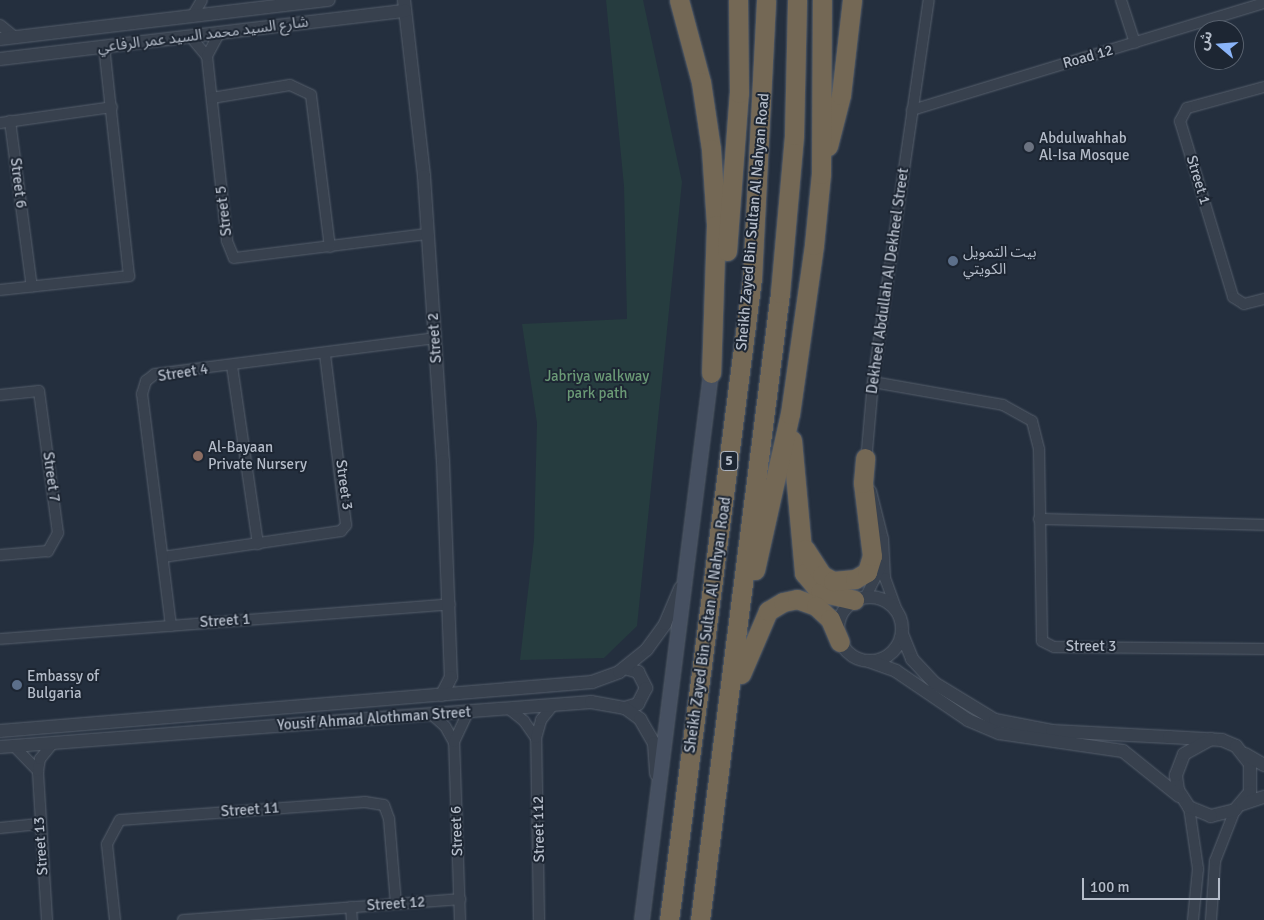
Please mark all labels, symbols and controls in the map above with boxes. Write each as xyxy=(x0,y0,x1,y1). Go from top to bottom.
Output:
street label: شارع السيد محمد السيد عمر الرفاعي xyxy=(97,13,309,57)
north arrow xyxy=(1194,20,1244,70)
text: ش xyxy=(1194,29,1216,52)
street label: Road 12 xyxy=(1061,41,1115,73)
street label: Sheikh Zayed Bin Sultan Al Nahyan Road xyxy=(733,93,773,351)
place label: Abdulwahhab Al-Isa Mosque xyxy=(1039,129,1129,164)
marker: Abdulwahhab Al-Isa Mosque xyxy=(1023,141,1035,153)
street label: Street 1 xyxy=(1182,153,1214,207)
street label: Street 6 xyxy=(6,157,30,209)
street label: Dekheel Abdullah Al Dekheel Street xyxy=(863,167,913,395)
street label: Street 5 xyxy=(212,185,236,237)
place label: بيت التمويل الكويتي xyxy=(963,243,1037,278)
marker: بيت التمويل الكويتي xyxy=(947,255,959,267)
street label: Street 2 xyxy=(424,312,446,364)
street label: Street 4 xyxy=(157,360,209,386)
park label: Jabriya walkway park path xyxy=(545,367,649,402)
place label: Al-Bayaan Private Nursery xyxy=(208,438,307,473)
marker: Al-Bayaan Private Nursery xyxy=(192,450,204,462)
road number: 5 xyxy=(719,450,739,472)
street label: Street 7 xyxy=(39,451,63,503)
street label: Street 3 xyxy=(332,459,356,511)
street label: Sheikh Zayed Bin Sultan Al Nahyan Road xyxy=(681,496,735,754)
street label: Street 1 xyxy=(199,610,251,632)
street label: Street 3 xyxy=(1066,638,1116,656)
place label: Embassy of Bulgaria xyxy=(27,667,99,702)
marker: Embassy of Bulgaria xyxy=(11,679,23,691)
street label: Yousif Ahmad Alothman Street xyxy=(277,703,471,735)
street label: Street 112 xyxy=(529,796,549,862)
street label: Street 11 xyxy=(220,799,280,821)
street label: Street 6 xyxy=(447,805,467,857)
street label: Street 13 xyxy=(30,816,52,876)
scale bar xyxy=(1084,868,1222,900)
text: 100 m xyxy=(1090,878,1130,896)
street label: Street 12 xyxy=(366,893,426,915)

